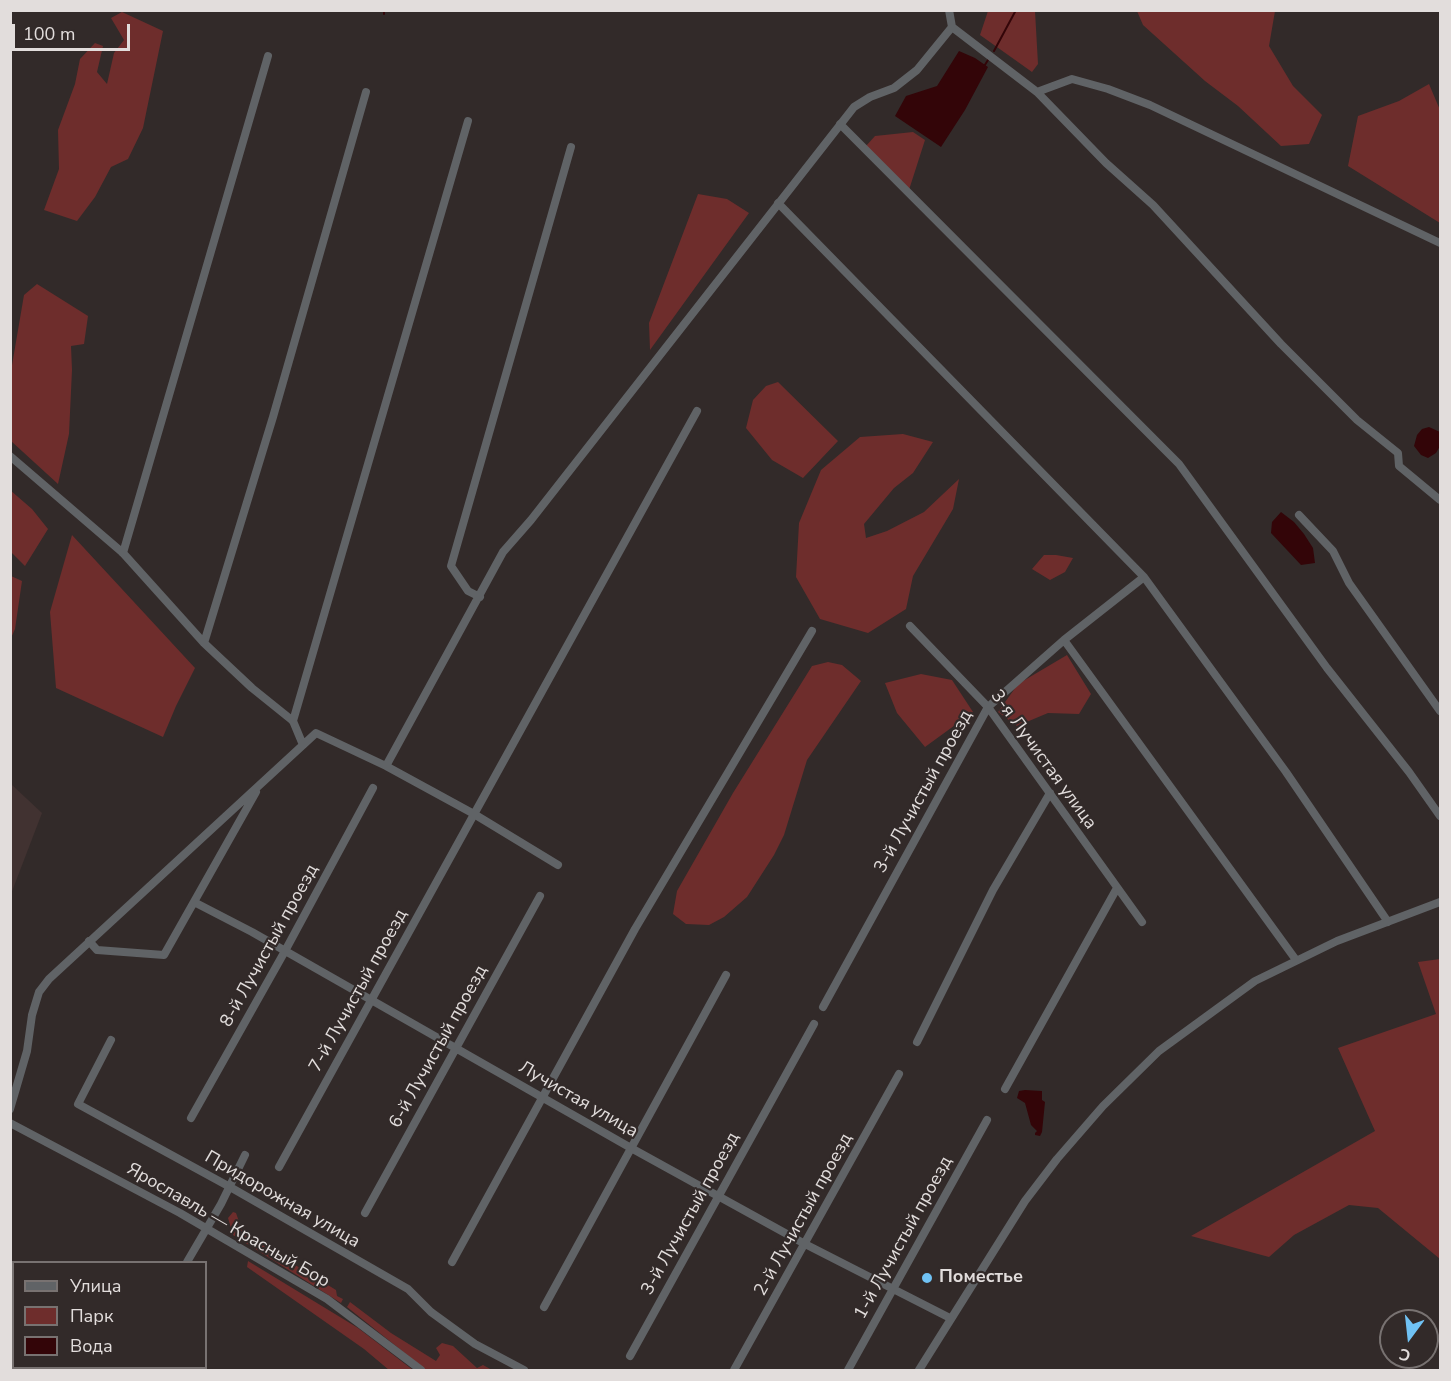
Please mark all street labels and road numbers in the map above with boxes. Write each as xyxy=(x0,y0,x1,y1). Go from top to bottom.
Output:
street label: 3-я Лучистая улица xyxy=(985,686,1101,834)
street label: 3-й Лучистый проезд xyxy=(870,707,978,877)
street label: 8-й Лучистый проезд xyxy=(216,861,324,1031)
street label: 7-й Лучистый проезд xyxy=(305,906,413,1076)
street label: 6-й Лучистый проезд xyxy=(385,962,493,1132)
street label: Лучистая улица xyxy=(515,1057,641,1143)
street label: 3-й Лучистый проезд xyxy=(637,1129,745,1299)
street label: 2-й Лучистый проезд xyxy=(750,1130,858,1300)
street label: Придорожная улица xyxy=(201,1147,363,1253)
street label: 1-й Лучистый проезд xyxy=(850,1153,958,1323)
street label: Ярославль — Красный Бор xyxy=(123,1159,333,1293)

